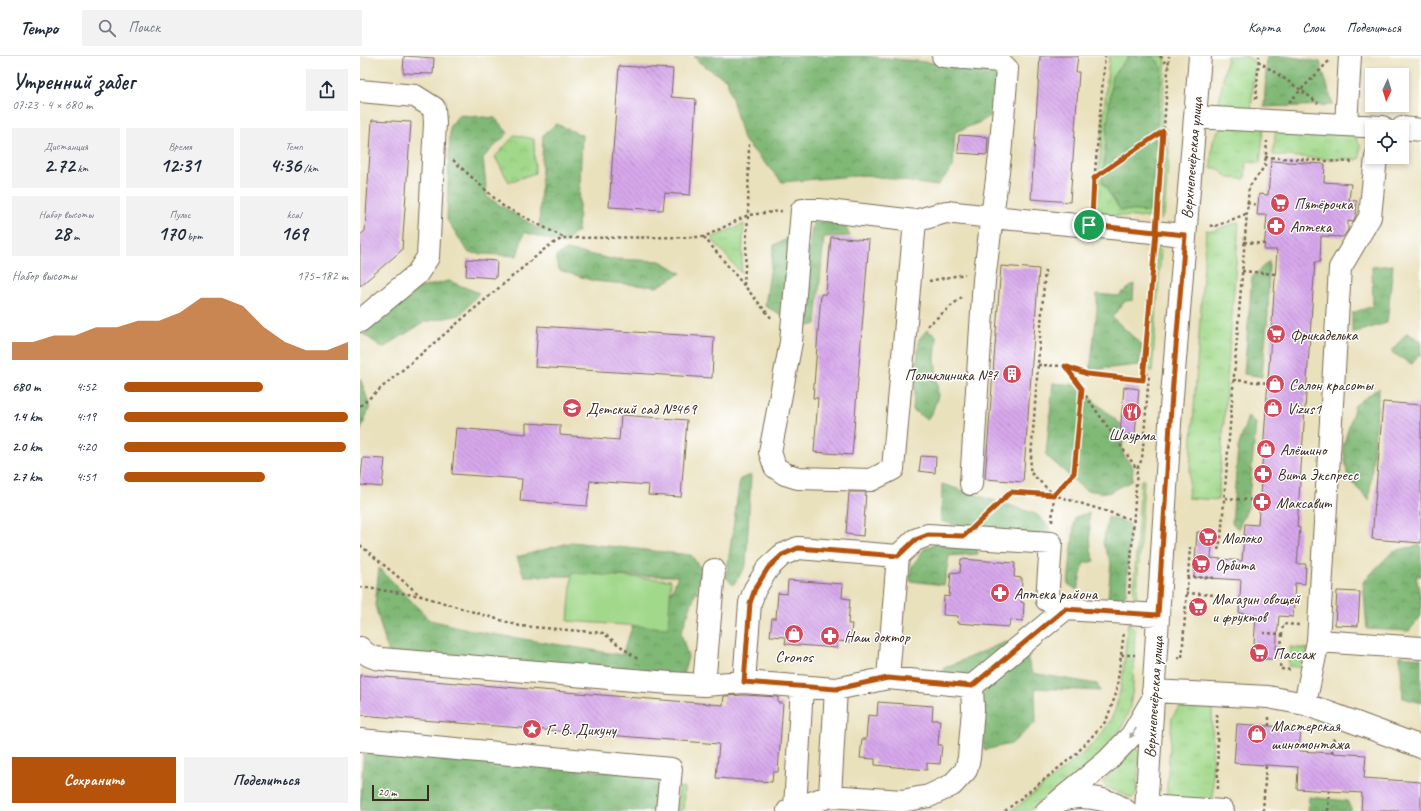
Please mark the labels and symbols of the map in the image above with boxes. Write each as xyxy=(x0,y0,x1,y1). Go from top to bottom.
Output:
north arrow xyxy=(1365,68,1409,112)
street label: Верхнепечёрская улица xyxy=(1177,95,1207,220)
supermarket icon: Пятёрочка xyxy=(1269,192,1291,214)
place label: Пятёрочка xyxy=(1294,194,1354,214)
pin xyxy=(1072,208,1106,242)
pharmacy icon: Аптека xyxy=(1265,215,1287,237)
place label: Аптека xyxy=(1290,217,1333,237)
supermarket icon: Фрикаделька xyxy=(1265,323,1287,345)
place label: Фрикаделька xyxy=(1290,325,1359,345)
building icon: Поликлиника №7 xyxy=(1001,363,1023,385)
place label: Поликлиника №7 xyxy=(905,365,999,385)
shop icon: Салон красоты xyxy=(1264,373,1286,395)
place label: Салон красоты xyxy=(1289,375,1374,395)
school or university icon: Детский сад №469 xyxy=(561,397,583,419)
shop icon: Vizus1 xyxy=(1262,397,1284,419)
place label: Детский сад №469 xyxy=(586,399,698,419)
place label: Vizus1 xyxy=(1287,399,1322,419)
restaurant icon: Шаурма xyxy=(1121,401,1143,423)
place label: Шаурма xyxy=(1109,425,1157,445)
shop icon: Алёшино xyxy=(1255,438,1277,460)
place label: Алёшино xyxy=(1280,440,1329,460)
pharmacy icon: Вита Экспресс xyxy=(1252,463,1274,485)
place label: Вита Экспресс xyxy=(1277,465,1360,485)
pharmacy icon: Максавит xyxy=(1251,491,1273,513)
place label: Максавит xyxy=(1276,493,1333,513)
supermarket icon: Молоко xyxy=(1197,526,1219,548)
place label: Молоко xyxy=(1222,528,1263,548)
supermarket icon: Орбита xyxy=(1190,553,1212,575)
place label: Орбита xyxy=(1215,555,1256,575)
pharmacy icon: Аптека района xyxy=(989,582,1011,604)
place label: Аптека района xyxy=(1014,584,1099,604)
place label: Магазин овощей и фруктов xyxy=(1212,589,1301,627)
supermarket icon: Магазин овощей и фруктов xyxy=(1187,596,1209,618)
shop icon: Cronos xyxy=(783,623,805,645)
pharmacy icon: Наш доктор xyxy=(819,625,841,647)
place label: Наш доктор xyxy=(844,627,911,647)
street label: Верхнепечёрская улица xyxy=(1140,634,1168,759)
supermarket icon: Пассаж xyxy=(1248,642,1270,664)
place label: Пассаж xyxy=(1273,644,1317,664)
place label: Cronos xyxy=(775,647,814,667)
place label: Мастерская шиномонтажа xyxy=(1271,716,1351,754)
place icon: Г. В. Дикуну xyxy=(521,718,543,740)
place label: Г. В. Дикуну xyxy=(546,720,618,740)
shop icon: Мастерская шиномонтажа xyxy=(1246,723,1268,745)
one-way arrow xyxy=(1129,727,1137,738)
scale bar xyxy=(372,783,429,802)

